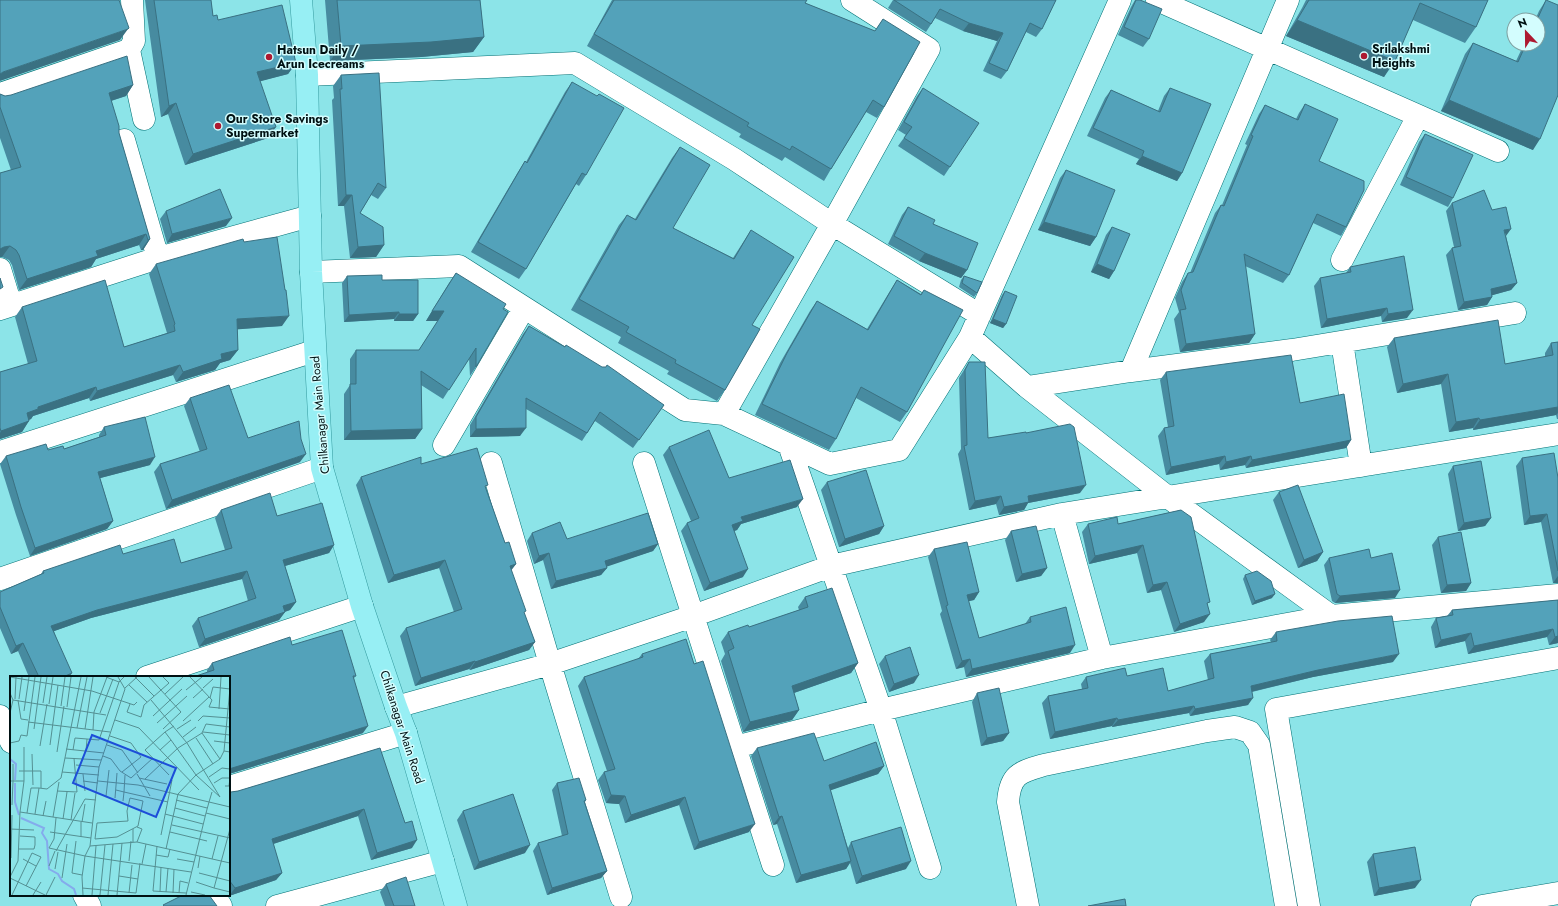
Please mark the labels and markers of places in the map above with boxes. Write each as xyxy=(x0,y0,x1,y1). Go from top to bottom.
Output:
place label: Srilakshmi Heights xyxy=(1372,40,1430,72)
place label: Hatsun Daily / Arun Icecreams xyxy=(276,41,365,73)
marker: Srilakshmi Heights xyxy=(1359,51,1369,61)
marker: Hatsun Daily / Arun Icecreams xyxy=(264,52,274,62)
place label: Our Store Savings Supermarket xyxy=(226,110,329,142)
marker: Our Store Savings Supermarket xyxy=(213,121,223,131)

